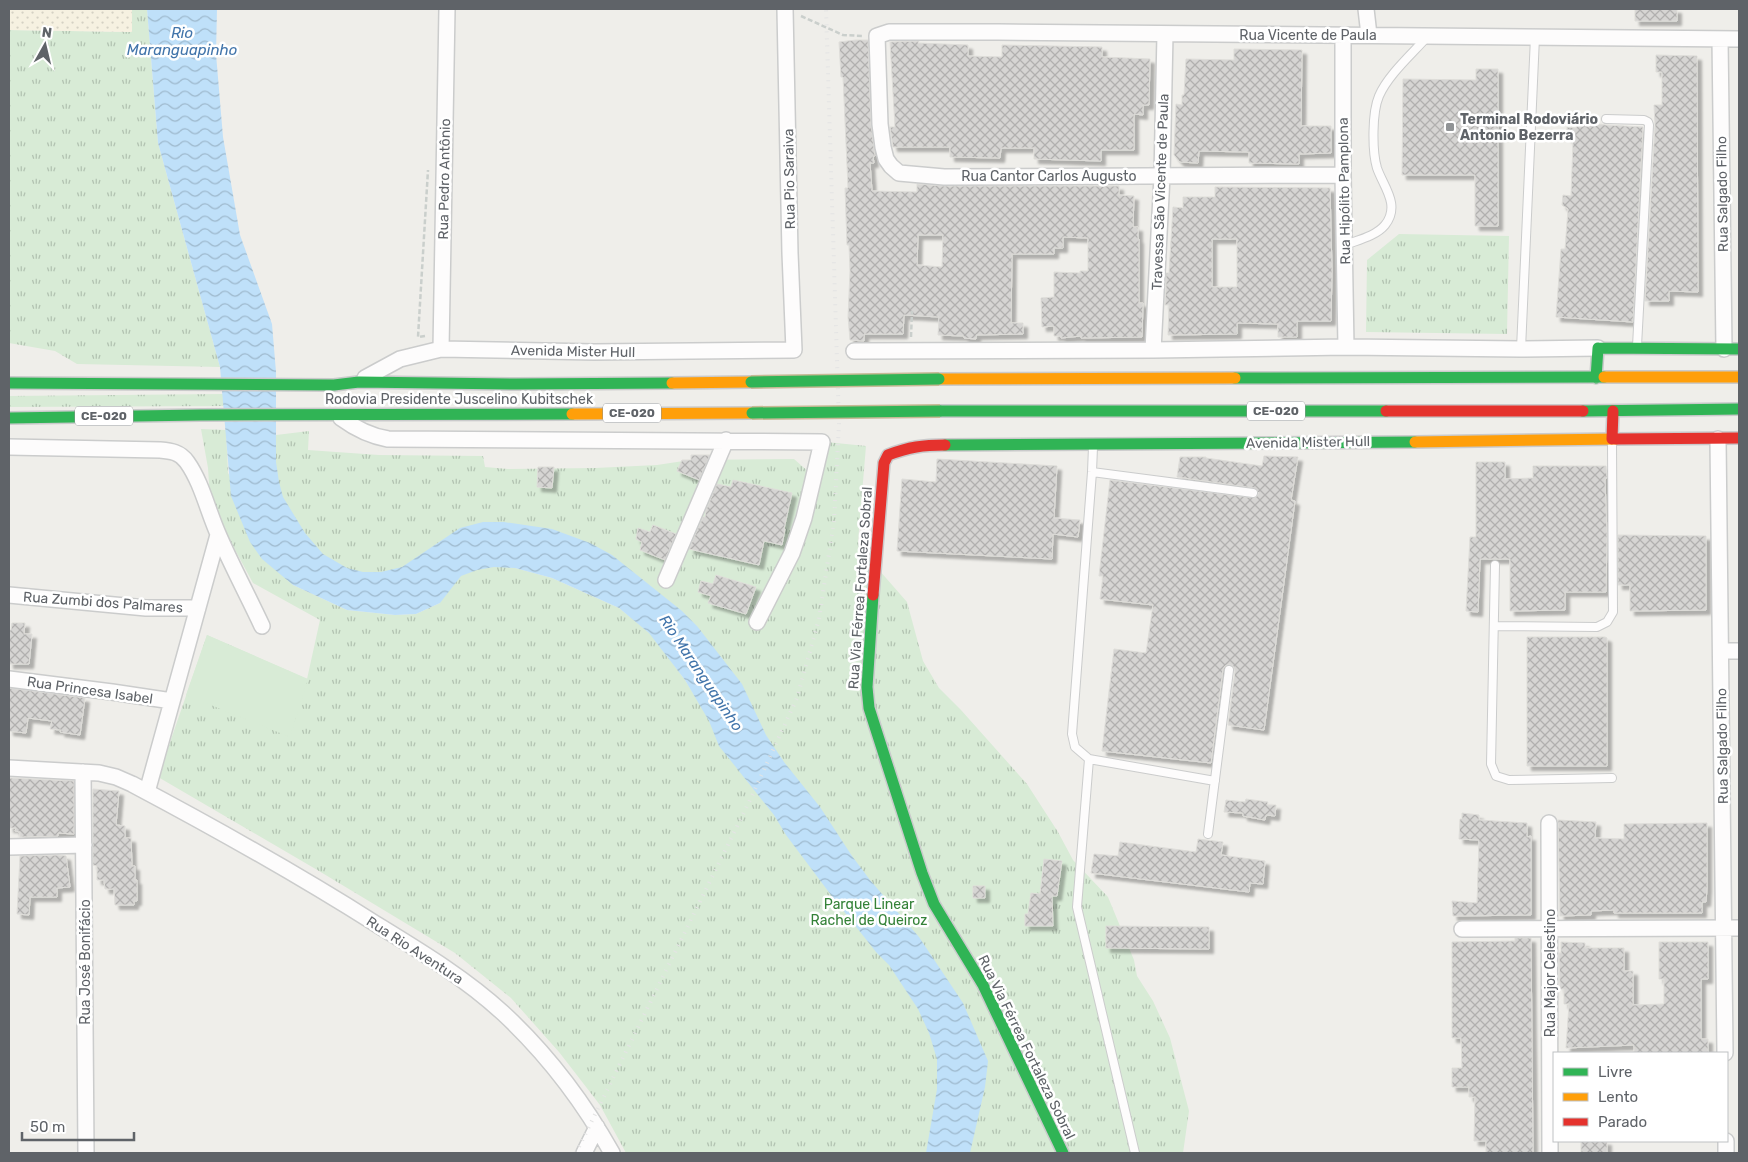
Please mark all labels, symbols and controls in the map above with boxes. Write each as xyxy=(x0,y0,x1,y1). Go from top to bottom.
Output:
north arrow xyxy=(20,20,70,70)
text: N xyxy=(41,24,53,42)
water label: Rio Maranguapinho xyxy=(127,24,238,59)
street label: Rua Vicente de Paula xyxy=(1239,27,1377,44)
street label: Travessa São Vicente de Paula xyxy=(1149,93,1172,291)
place label: Terminal Rodoviário Antonio Bezerra xyxy=(1460,111,1598,144)
street label: Rua Hipólito Pamplona xyxy=(1335,117,1354,265)
street label: Rua Pedro Antônio xyxy=(435,118,454,240)
marker: Terminal Rodoviário Antonio Bezerra xyxy=(1444,121,1456,133)
street label: Rua Pio Saraiva xyxy=(780,129,799,229)
street label: Rua Salgado Filho xyxy=(1713,136,1732,252)
street label: Rua Cantor Carlos Augusto xyxy=(961,168,1137,185)
street label: Avenida Mister Hull xyxy=(511,342,635,361)
street label: Rodovia Presidente Juscelino Kubitschek xyxy=(325,391,594,408)
road number: CE-020 xyxy=(1247,402,1305,421)
road number: CE-020 xyxy=(603,403,661,422)
road number: CE-020 xyxy=(75,406,133,426)
street label: Avenida Mister Hull xyxy=(1246,433,1370,452)
street label: Rua Via Férrea Fortaleza Sobral xyxy=(845,486,876,690)
street label: Rua Zumbi dos Palmares xyxy=(22,588,183,617)
water label: Rio Maranguapinho xyxy=(655,611,747,735)
street label: Rua Princesa Isabel xyxy=(26,673,154,708)
street label: Rua Salgado Filho xyxy=(1713,688,1732,804)
park label: Parque Linear Rachel de Queiroz xyxy=(811,896,927,929)
street label: Rua José Bonifácio xyxy=(77,899,94,1025)
street label: Rua Major Celestino xyxy=(1542,909,1559,1037)
street label: Rua Rio Aventura xyxy=(363,913,466,988)
street label: Rua Via Férrea Fortaleza Sobral xyxy=(974,952,1079,1142)
legend xyxy=(1553,1052,1728,1142)
text: Livre xyxy=(1598,1063,1632,1081)
text: Lento xyxy=(1598,1088,1638,1106)
scale bar xyxy=(22,1110,135,1142)
text: Parado xyxy=(1598,1113,1647,1131)
text: 50 m xyxy=(30,1118,65,1136)

